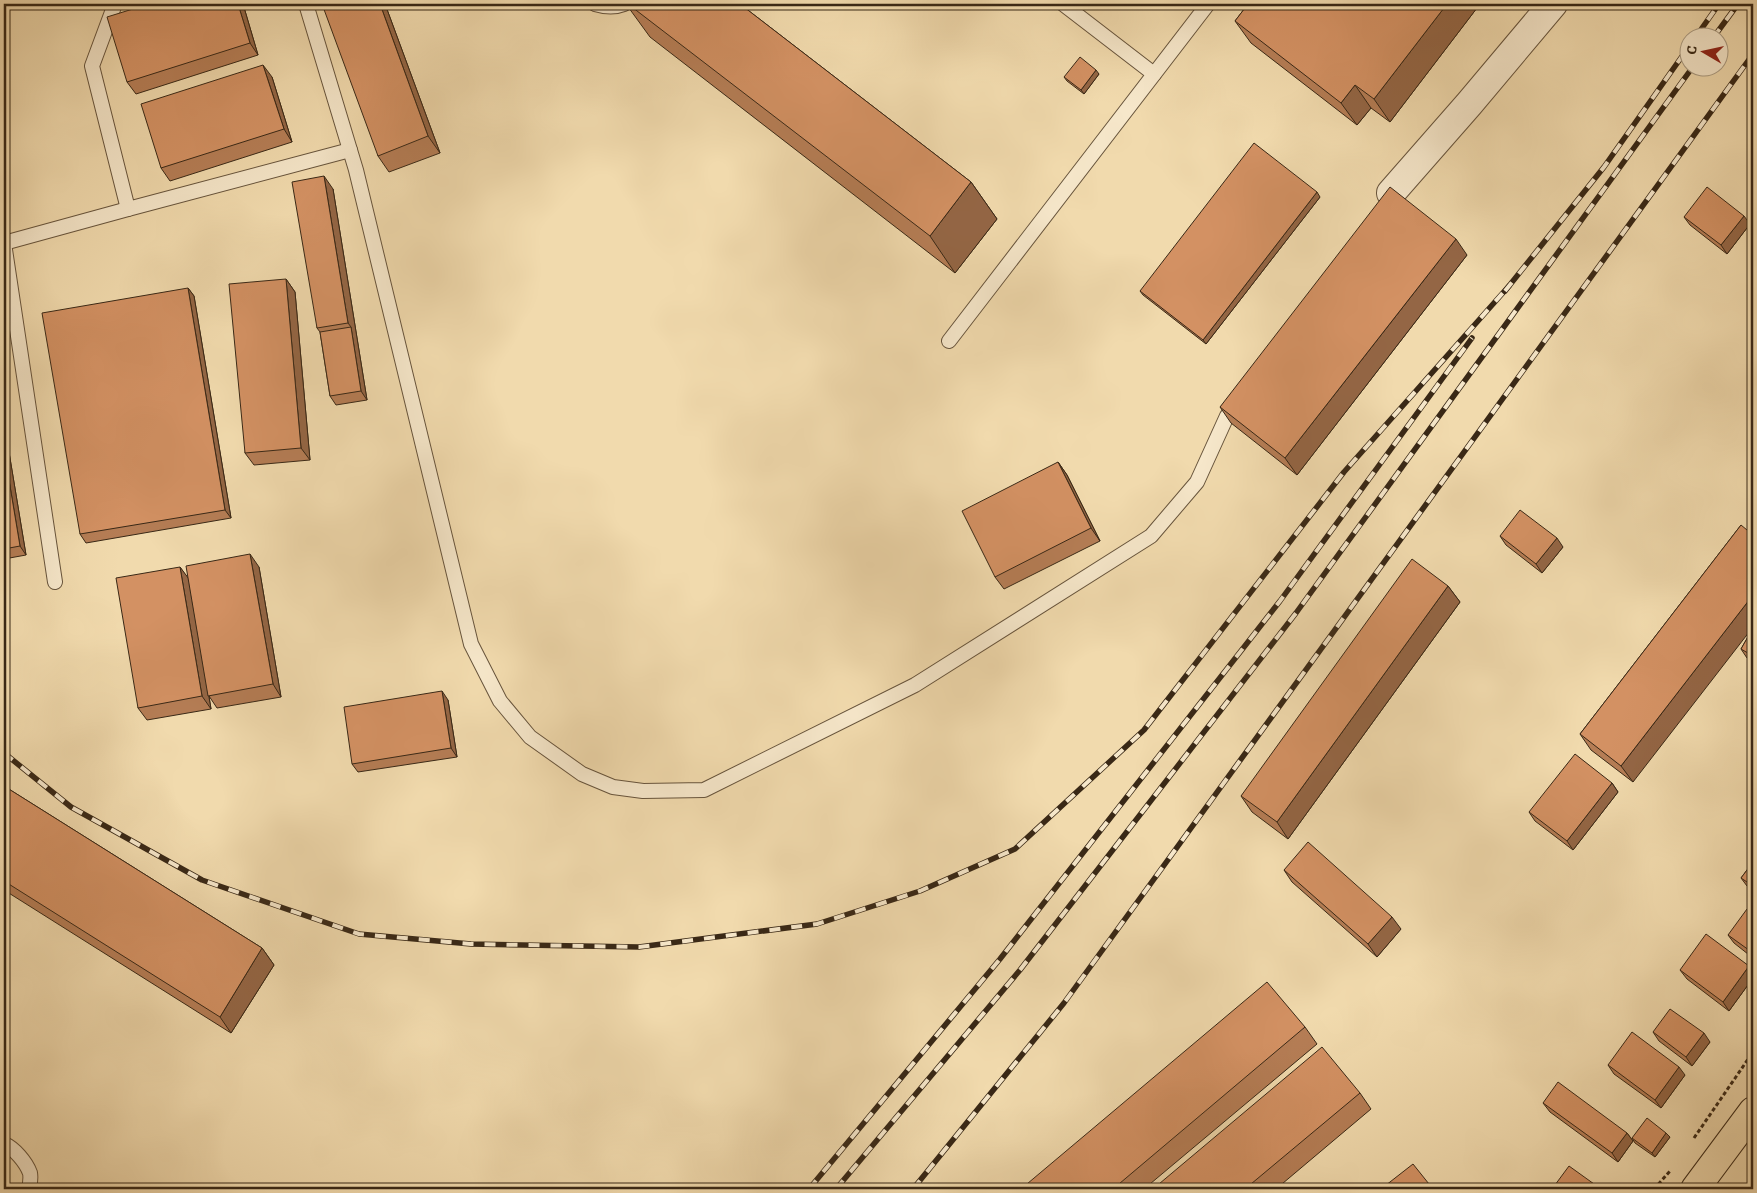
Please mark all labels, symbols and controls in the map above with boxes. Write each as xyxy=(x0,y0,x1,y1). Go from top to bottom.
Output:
north arrow xyxy=(1680,28,1730,78)
text: С xyxy=(1682,44,1702,56)

